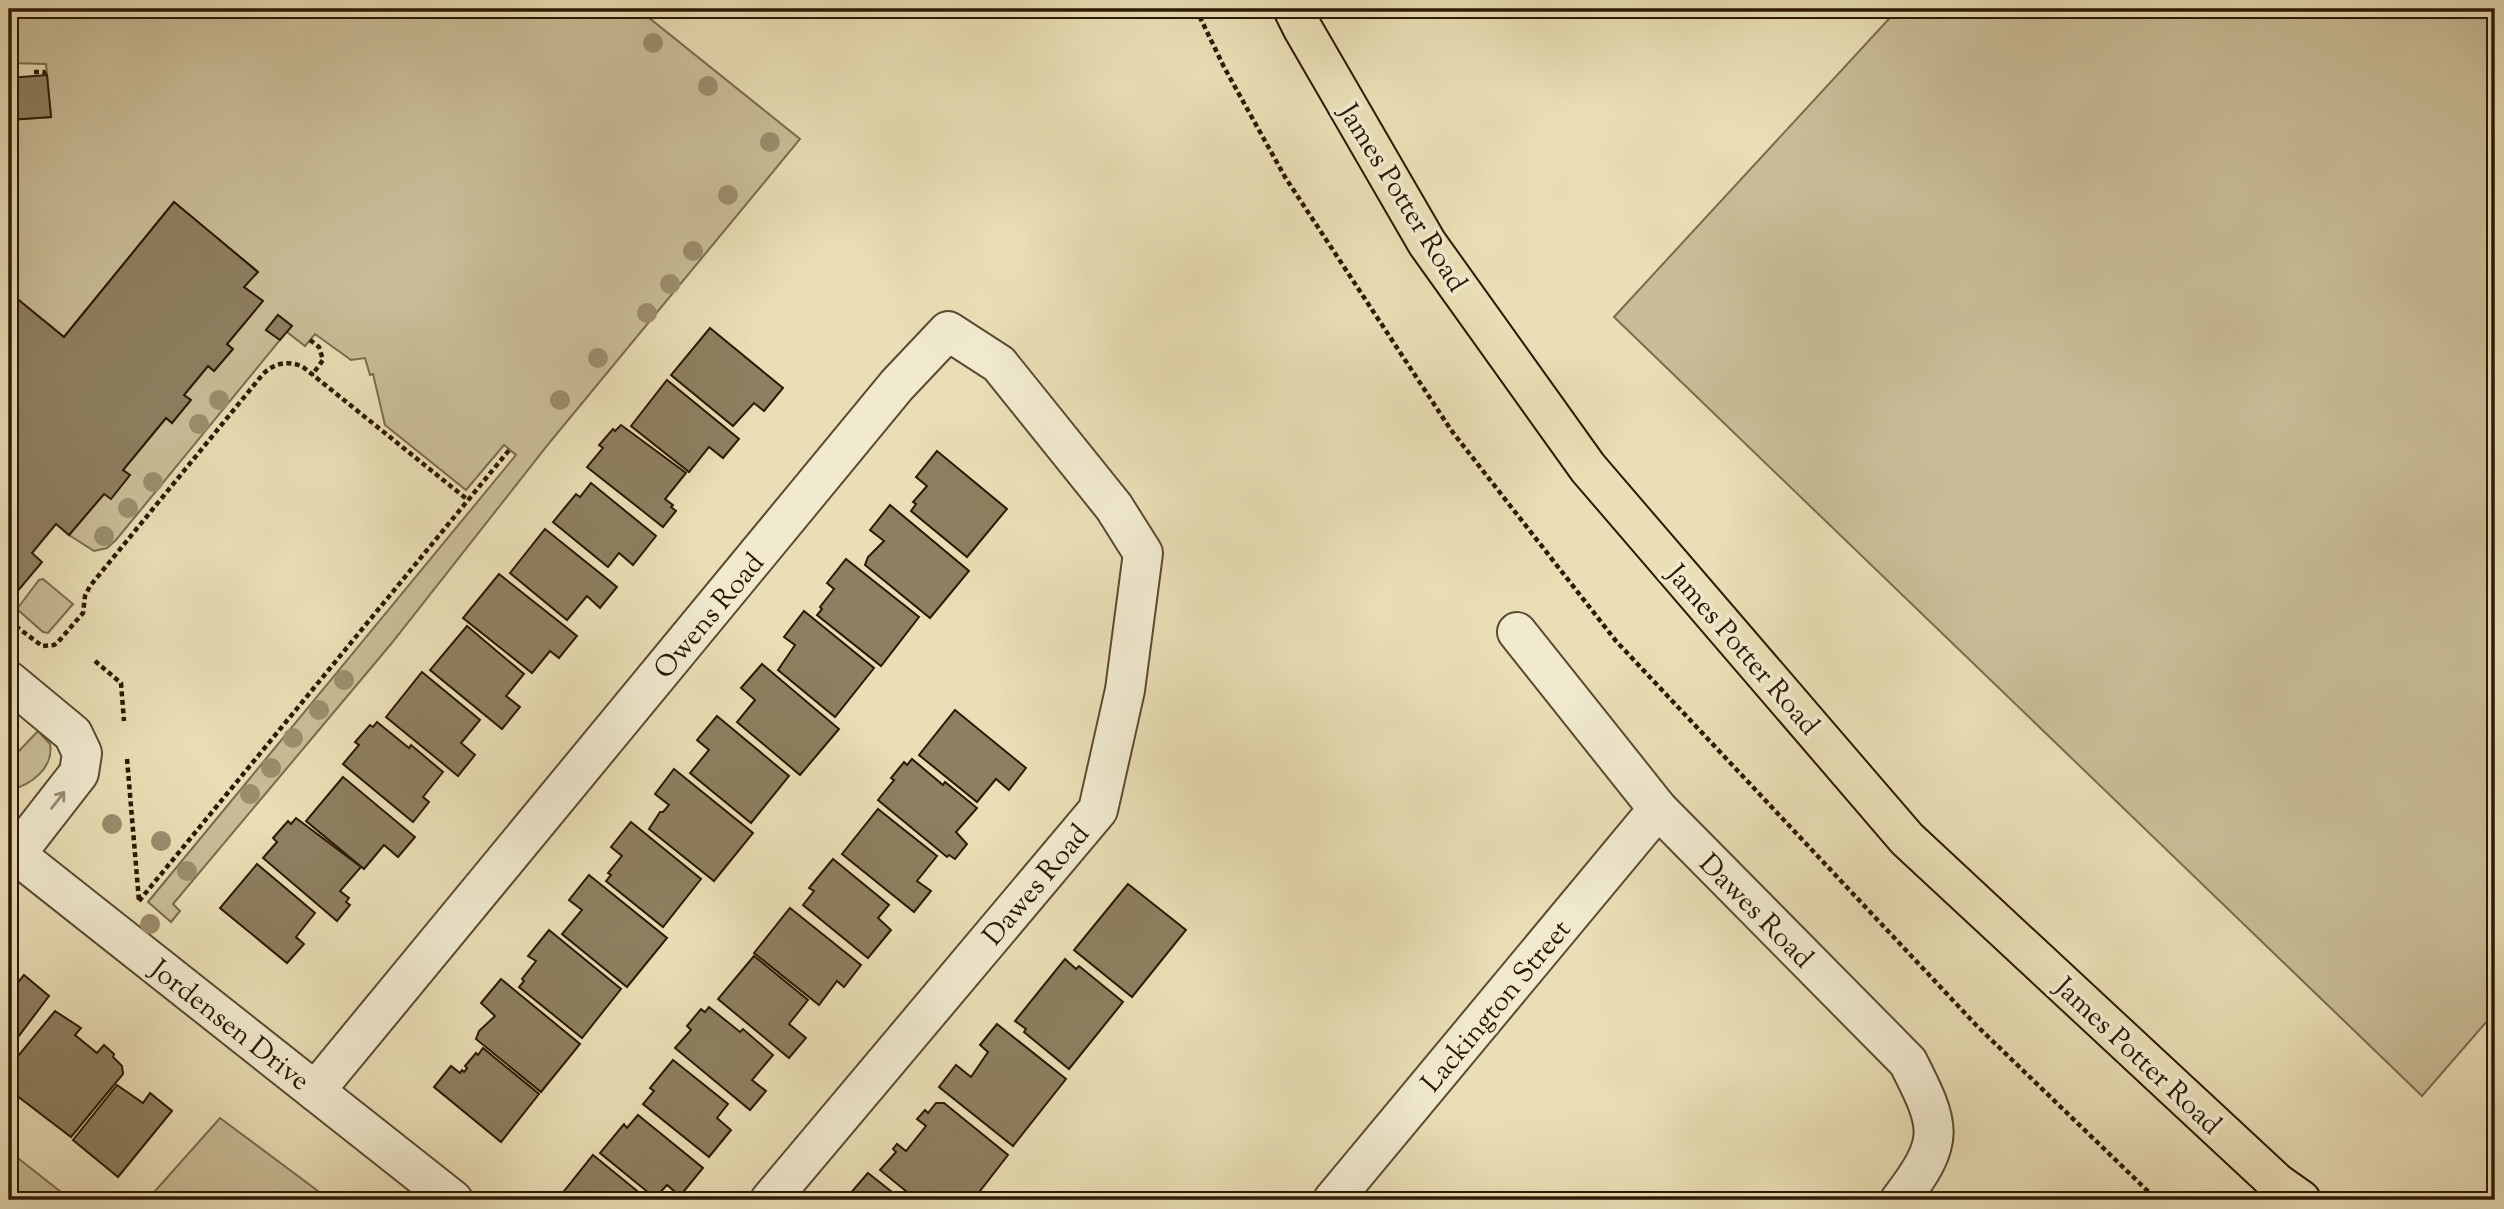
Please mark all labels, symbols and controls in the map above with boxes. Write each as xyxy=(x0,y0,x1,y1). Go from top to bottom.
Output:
street label: James Potter Road xyxy=(1326,95,1476,301)
street label: Owens Road xyxy=(646,545,775,689)
street label: James Potter Road xyxy=(1655,555,1828,745)
one-way arrow xyxy=(50,792,65,810)
street label: Dawes Road xyxy=(974,816,1100,955)
street label: Dawes Road xyxy=(1688,846,1821,979)
street label: Lackington Street xyxy=(1413,911,1582,1102)
street label: Jordensen Drive xyxy=(139,950,318,1102)
street label: James Potter Road xyxy=(2043,968,2229,1145)

